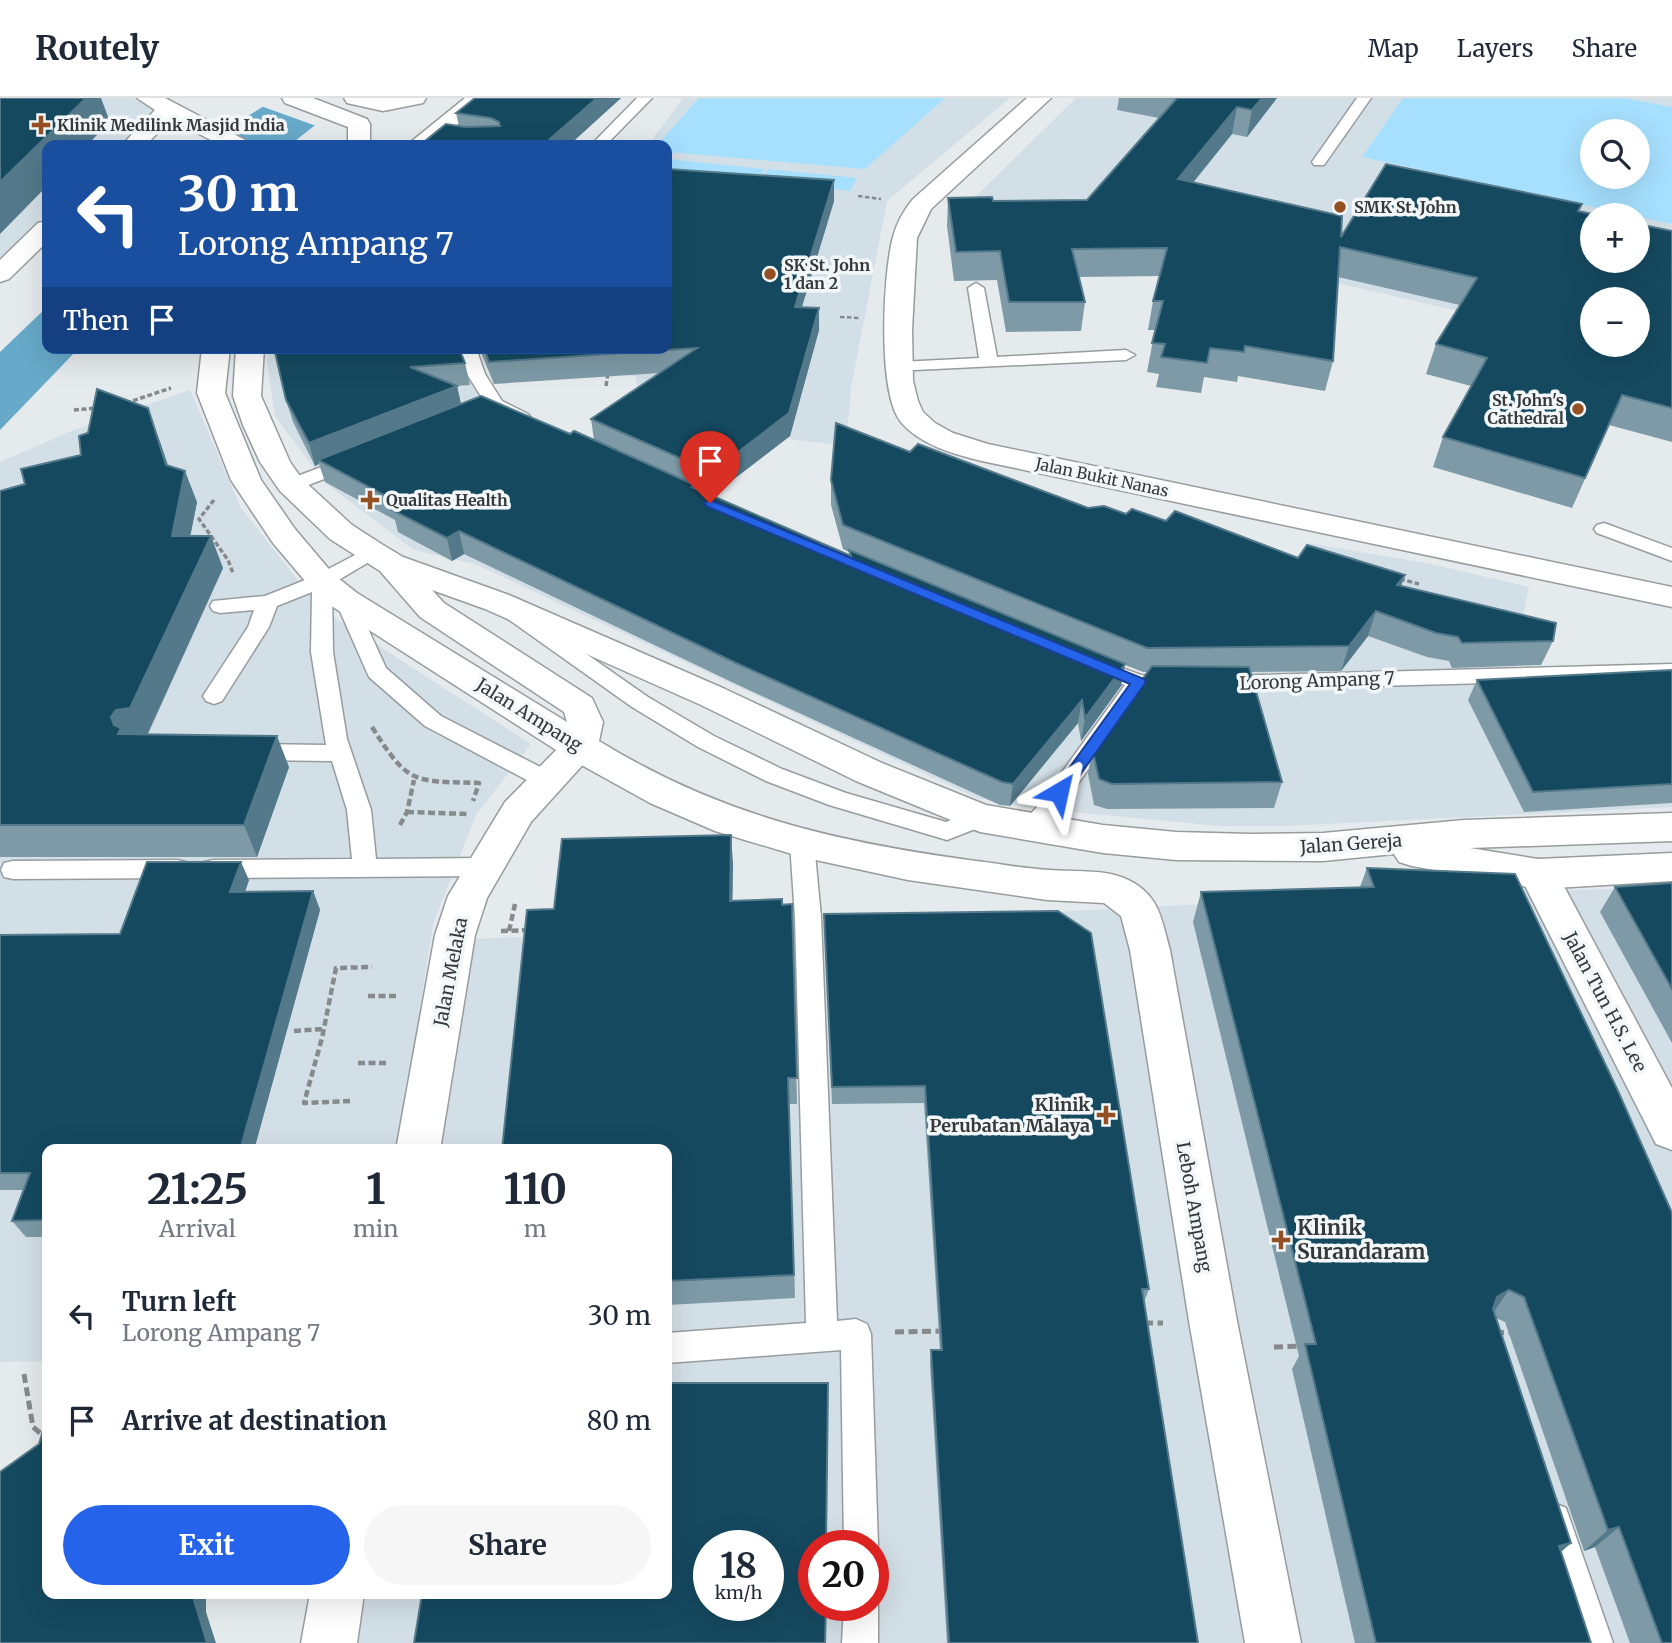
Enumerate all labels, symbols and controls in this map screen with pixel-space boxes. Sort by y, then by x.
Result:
text: Routely [35,28,159,69]
text: Map [1368,33,1419,64]
text: Layers [1457,33,1533,64]
text: Share [1571,33,1637,64]
marker: Klinik Medilink Masjid India [31,115,51,135]
place label: Klinik Medilink Masjid India [57,115,285,135]
map controls [1580,119,1650,357]
button: search [1580,119,1650,189]
text: 30 m [178,163,299,224]
icon: left [63,168,154,259]
place label: SMK St. John [1354,197,1457,217]
marker: SMK St. John [1332,199,1348,215]
button: + [1580,203,1650,273]
text: Lorong Ampang 7 [178,224,454,264]
place label: SK St. John 1 dan 2 [784,255,870,293]
marker: SK St. John 1 dan 2 [762,266,778,282]
button: − [1580,287,1650,357]
icon: arrive [143,301,181,339]
text: Then [63,304,129,337]
place label: St. John's Cathedral [1487,390,1564,428]
marker: St. John's Cathedral [1570,401,1586,417]
pin [680,431,740,503]
icon: arrive [691,442,729,480]
street label: Jalan Bukit Nanas [1033,453,1171,501]
marker: Qualitas Health [360,490,380,510]
place label: Qualitas Health [386,490,508,510]
street label: Lorong Ampang 7 [1239,666,1395,695]
street label: Jalan Ampang [471,672,587,756]
position arrow [1022,755,1096,829]
street label: Jalan Gereja [1298,828,1403,859]
street label: Jalan Melaka [428,915,472,1029]
street label: Jalan Tun H.S. Lee [1558,927,1652,1076]
place label: Klinik Perubatan Malaya [930,1093,1090,1137]
marker: Klinik Perubatan Malaya [1096,1105,1116,1125]
street label: Leboh Ampang [1172,1140,1217,1274]
text: 21:25 [147,1163,248,1215]
text: 1 [366,1163,385,1215]
text: 110 [503,1163,567,1215]
text: Arrival [159,1214,236,1243]
text: min [353,1214,398,1243]
text: m [524,1214,547,1243]
place label: Klinik Surandaram [1297,1214,1425,1265]
marker: Klinik Surandaram [1271,1230,1291,1250]
text: Turn left [122,1285,236,1318]
icon: left [63,1297,101,1335]
text: 30 m [588,1299,651,1332]
text: Lorong Ampang 7 [122,1318,320,1347]
icon: arrive [63,1402,101,1440]
text: Arrive at destination [122,1404,387,1437]
text: 80 m [587,1404,651,1437]
button: Exit [63,1505,350,1585]
button: Share [364,1505,651,1585]
speed limit sign: 20 [798,1530,889,1621]
text: 18 [720,1544,757,1588]
text: km/h [715,1581,762,1604]

